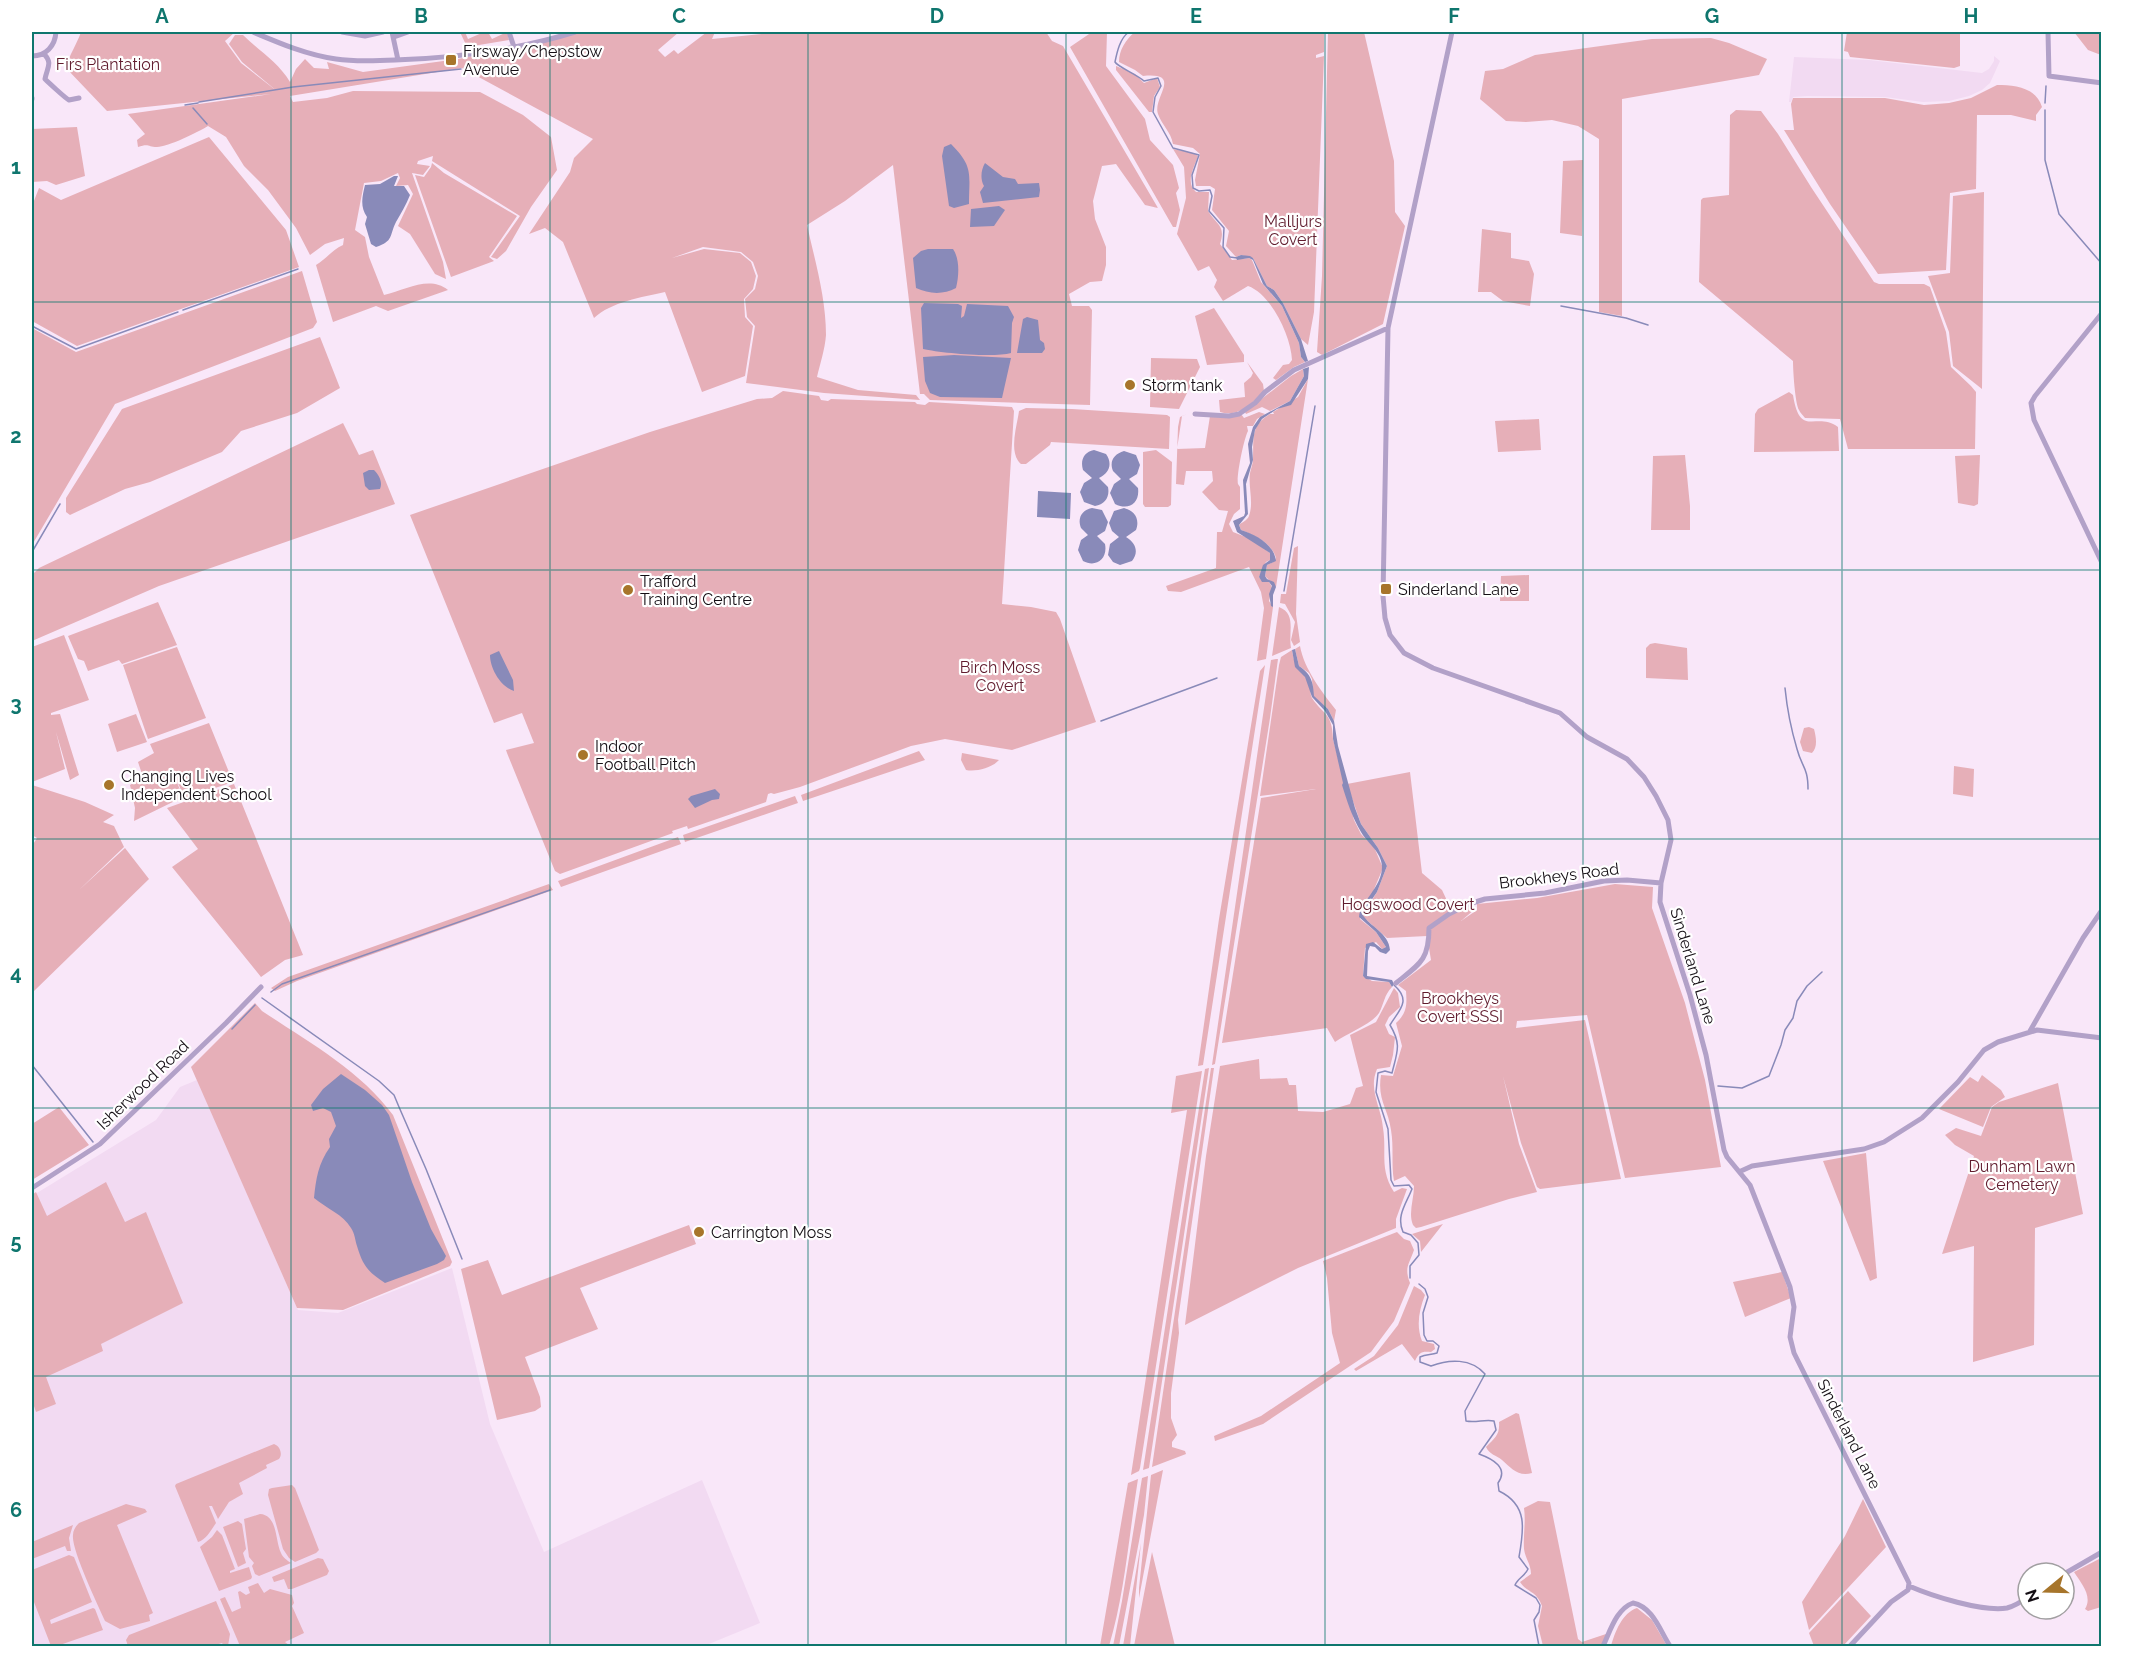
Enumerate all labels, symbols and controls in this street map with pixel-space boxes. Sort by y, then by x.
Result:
text: A [155,4,169,28]
text: B [414,4,428,28]
text: C [672,4,686,28]
text: D [930,4,944,28]
text: E [1190,4,1202,28]
text: F [1448,4,1460,28]
text: G [1705,4,1719,28]
text: H [1964,4,1978,28]
place label: Firsway/Chepstow Avenue [463,42,602,79]
marker: Firsway/Chepstow Avenue [444,53,458,67]
park label: Firs Plantation [56,55,160,74]
text: 1 [11,155,21,179]
park label: Malljurs Covert [1264,212,1322,249]
place label: Storm tank [1142,376,1223,395]
marker: Storm tank [1123,378,1137,392]
text: 2 [10,424,22,448]
place label: Trafford Training Centre [640,572,752,609]
place label: Sinderland Lane [1398,580,1519,599]
marker: Sinderland Lane [1379,582,1393,596]
marker: Trafford Training Centre [621,583,635,597]
park label: Birch Moss Covert [960,658,1041,695]
text: 3 [10,692,22,716]
place label: Indoor Football Pitch [595,737,696,774]
marker: Indoor Football Pitch [576,748,590,762]
place label: Changing Lives Independent School [121,767,272,804]
marker: Changing Lives Independent School [102,778,116,792]
street label: Brookheys Road [1498,859,1620,893]
park label: Hogswood Covert [1341,895,1475,914]
street label: Sinderland Lane [1666,906,1720,1026]
text: 4 [10,961,22,985]
park label: Brookheys Covert SSSI [1417,989,1503,1026]
street label: Isherwood Road [93,1036,193,1134]
park label: Dunham Lawn Cemetery [1968,1157,2076,1194]
place label: Carrington Moss [711,1223,832,1242]
marker: Carrington Moss [692,1225,706,1239]
text: 5 [10,1230,22,1254]
street label: Sinderland Lane [1813,1376,1885,1492]
text: 6 [10,1498,22,1522]
north arrow [2016,1561,2076,1621]
text: N [2021,1587,2043,1605]

